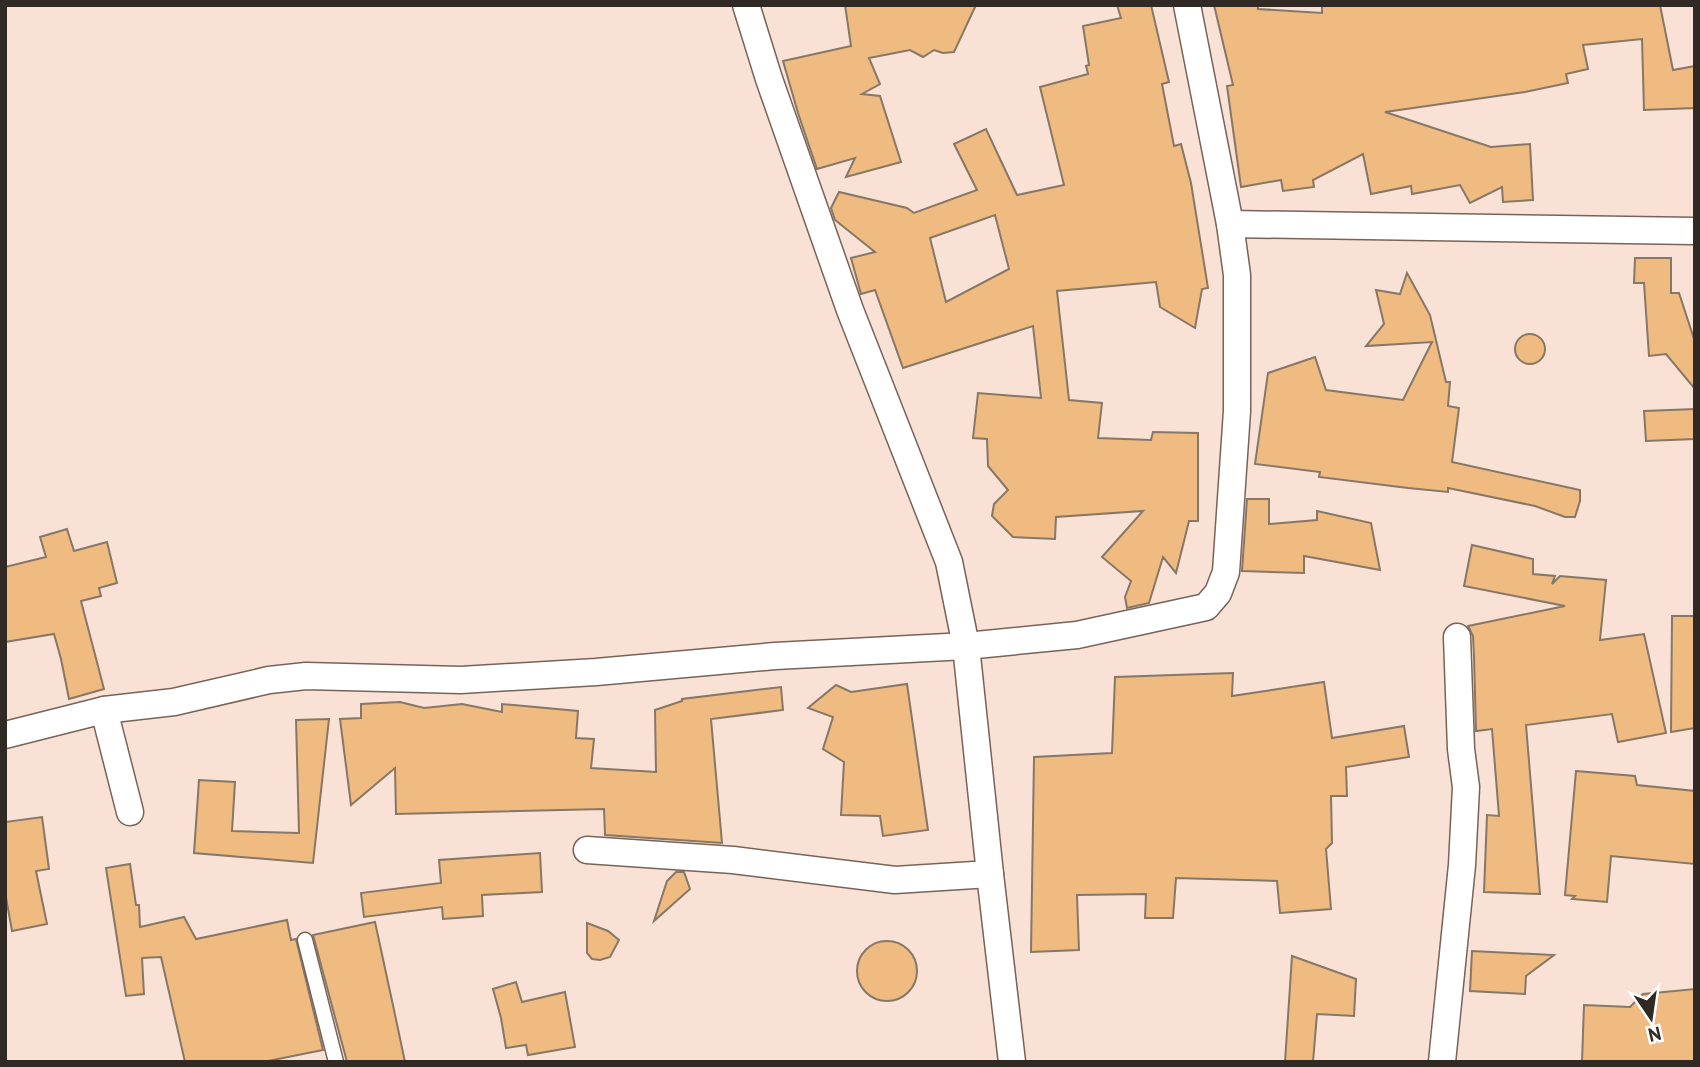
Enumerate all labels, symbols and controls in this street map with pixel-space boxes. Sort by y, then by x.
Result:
north arrow [1616,983,1686,1053]
text: N [1646,1021,1664,1048]

